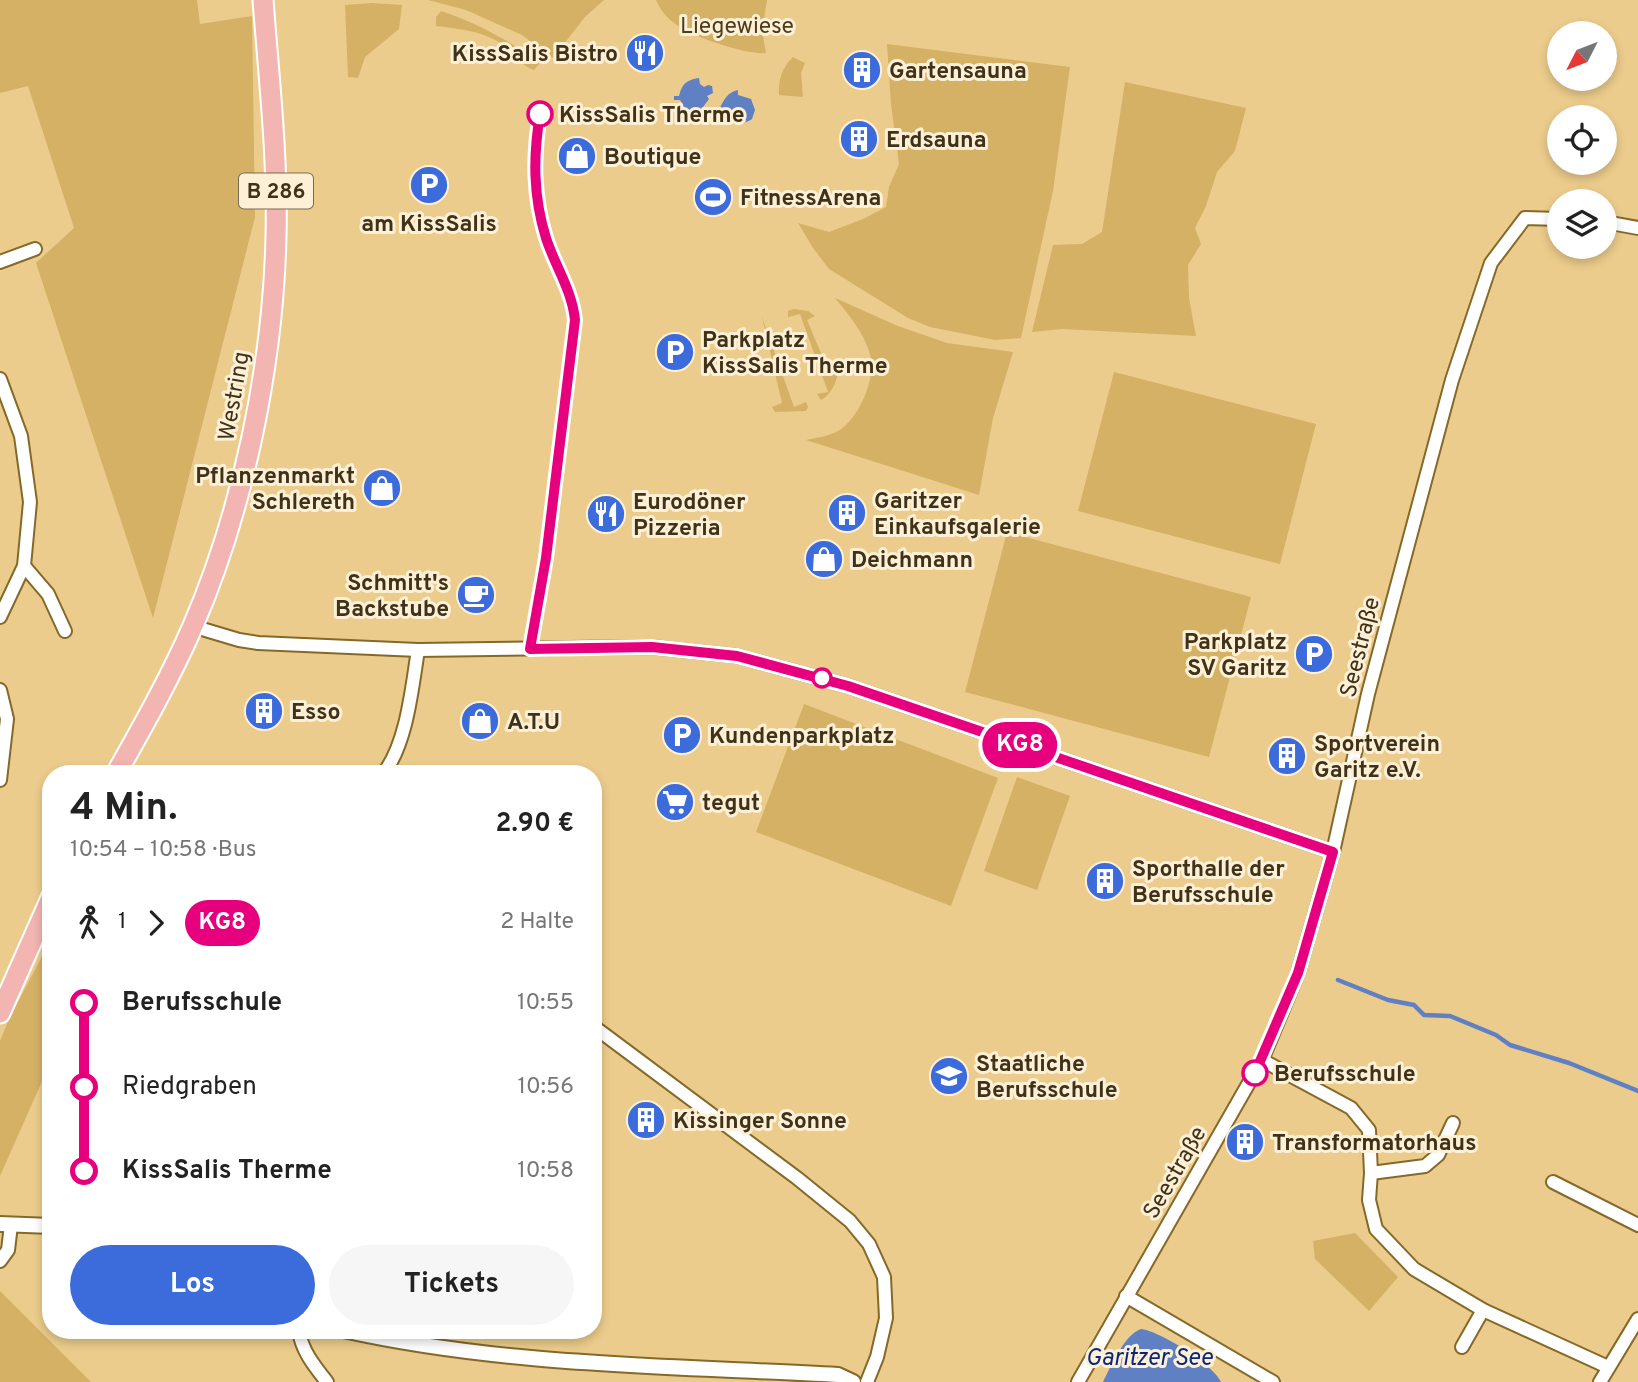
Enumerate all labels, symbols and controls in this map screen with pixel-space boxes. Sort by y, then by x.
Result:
park label: Liegewiese [680,13,794,42]
north arrow [1547,21,1617,91]
map controls [1547,21,1617,259]
restaurant icon: KissSalis Bistro [624,32,666,74]
place label: KissSalis Bistro [452,41,618,70]
building icon: Gartensauna [841,49,883,91]
place label: Gartensauna [889,58,1027,87]
marker: KissSalis Therme [527,101,553,127]
place label: KissSalis Therme [559,102,745,131]
button: locate [1547,105,1617,175]
building icon: Erdsauna [838,118,880,160]
place label: Erdsauna [886,127,987,156]
shop icon: Boutique [556,135,598,177]
place label: Boutique [604,144,701,173]
parking icon: am KissSalis [408,164,450,206]
road number: B 286 [239,174,313,208]
sports icon: FitnessArena [692,176,734,218]
place label: FitnessArena [740,185,881,214]
button: layers [1547,189,1617,259]
place label: am KissSalis [361,211,497,240]
place label: Parkplatz KissSalis Therme [702,327,888,382]
parking icon: Parkplatz KissSalis Therme [654,331,696,373]
street label: Westring [213,349,258,443]
place label: Pflanzenmarkt Schlereth [195,463,355,518]
shop icon: Pflanzenmarkt Schlereth [361,467,403,509]
place label: Garitzer Einkaufsgalerie [874,488,1041,543]
place label: Eurodöner Pizzeria [633,489,746,544]
building icon: Garitzer Einkaufsgalerie [826,492,868,534]
restaurant icon: Eurodöner Pizzeria [585,493,627,535]
shop icon: Deichmann [803,538,845,580]
place label: Deichmann [851,547,973,576]
place label: Schmitt's Backstube [335,570,449,625]
cafe icon: Schmitt's Backstube [455,574,497,616]
street label: Seestraße [1335,594,1388,701]
place label: Parkplatz SV Garitz [1184,629,1287,684]
parking icon: Parkplatz SV Garitz [1293,633,1335,675]
unlabelled marker [812,668,832,688]
building icon: Esso [243,690,285,732]
place label: Esso [291,699,340,728]
shop icon: A.T.U [459,700,501,742]
place label: A.T.U [507,709,560,738]
parking icon: Kundenparkplatz [661,714,703,756]
line badge: KG8 [980,722,1060,768]
place label: Kundenparkplatz [709,723,895,752]
text: KG8 [996,730,1044,760]
place label: Sportverein Garitz e.V. [1314,731,1440,786]
building icon: Sportverein Garitz e.V. [1266,735,1308,777]
supermarket icon: tegut [654,781,696,823]
text: 4 Min. [70,785,177,834]
place label: tegut [702,790,760,819]
text: 2.90 € [496,808,574,841]
text: 10:54 – 10:58 · Bus [70,836,257,865]
place label: Sporthalle der Berufsschule [1132,856,1285,911]
building icon: Sporthalle der Berufsschule [1084,860,1126,902]
icon: walk [70,904,108,942]
icon: forward [137,904,175,942]
text: 1 [118,908,127,937]
text: KG8 [199,908,246,938]
text: 2 Halte [500,908,574,937]
text: Berufsschule [122,987,282,1020]
text: 10:55 [517,989,574,1018]
place label: Staatliche Berufsschule [976,1051,1118,1106]
school or university icon: Staatliche Berufsschule [928,1055,970,1097]
marker: Berufsschule [1242,1060,1268,1086]
place label: Berufsschule [1274,1061,1416,1090]
text: Riedgraben [122,1071,257,1104]
text: 10:56 [517,1073,574,1102]
building icon: Kissinger Sonne [625,1099,667,1141]
place label: Kissinger Sonne [673,1108,847,1137]
building icon: Transformatorhaus [1224,1121,1266,1163]
street label: Seestraße [1138,1122,1214,1225]
place label: Transformatorhaus [1272,1130,1477,1159]
text: KissSalis Therme [122,1155,332,1188]
text: 10:58 [517,1157,574,1186]
button: Los [70,1245,315,1325]
button: Tickets [329,1245,574,1325]
water label: Garitzer See [1085,1344,1213,1374]

